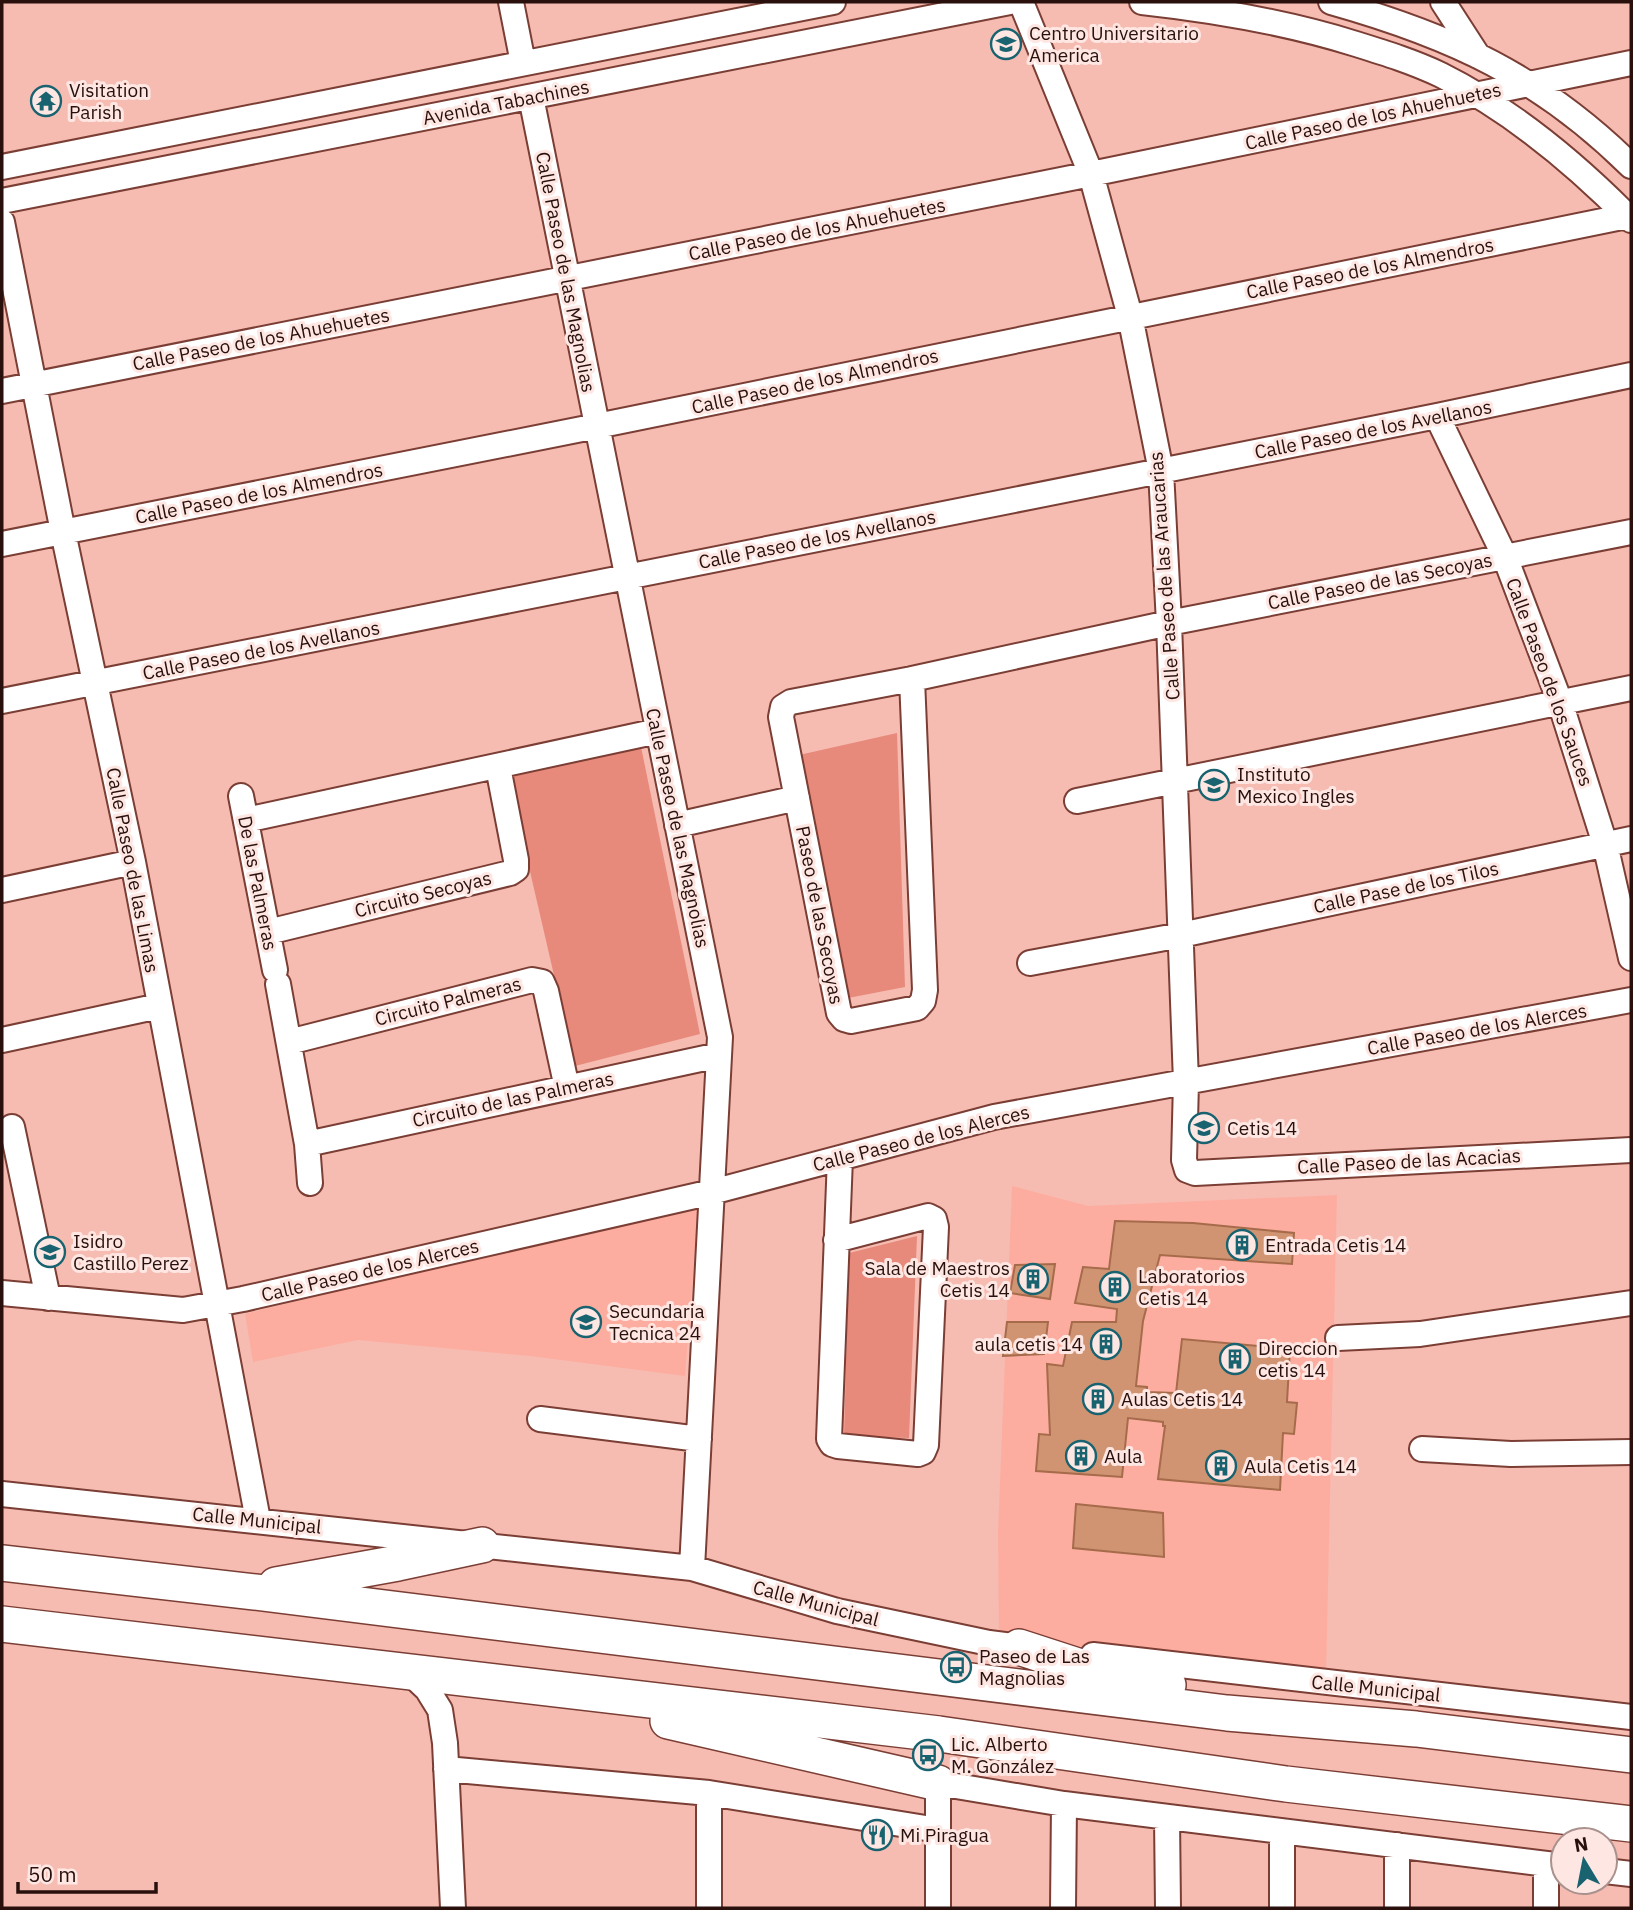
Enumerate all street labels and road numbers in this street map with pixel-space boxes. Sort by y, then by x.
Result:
street label: Avenida Tabachines [421,74,591,130]
street label: Calle Paseo de los Ahuehuetes [1243,77,1503,155]
street label: Calle Paseo de las Magnolias [531,150,601,394]
street label: Calle Paseo de los Ahuehuetes [686,192,948,266]
street label: Calle Paseo de los Almendros [1244,232,1496,304]
street label: Calle Paseo de los Ahuehuetes [130,302,392,376]
street label: Calle Paseo de los Almendros [689,343,941,419]
street label: Calle Paseo de los Avellanos [1252,394,1494,464]
street label: Calle Paseo de las Araucarias [1143,451,1185,701]
street label: Calle Paseo de los Almendros [133,457,385,529]
street label: Calle Paseo de los Avellanos [696,504,938,574]
street label: Calle Paseo de las Secoyas [1266,547,1494,615]
street label: Calle Paseo de los Sauces [1501,575,1599,789]
street label: Calle Paseo de los Avellanos [140,615,382,685]
street label: Calle Paseo de las Magnolias [641,706,715,950]
street label: Calle Paseo de las Limas [101,765,165,975]
street label: De las Palmeras [233,814,283,952]
street label: Paseo de las Secoyas [791,824,849,1006]
street label: Calle Pase de los Tilos [1311,856,1501,918]
street label: Circuito Secoyas [352,865,494,923]
street label: Circuito Palmeras [372,971,524,1031]
street label: Calle Paseo de los Alerces [1365,998,1589,1060]
street label: Circuito de las Palmeras [410,1066,616,1132]
street label: Calle Paseo de los Alerces [810,1099,1032,1177]
street label: Calle Paseo de las Acacias [1297,1143,1521,1179]
street label: Calle Paseo de los Alerces [259,1233,481,1307]
street label: Calle Municipal [191,1501,323,1539]
street label: Calle Municipal [750,1575,882,1631]
street label: Calle Municipal [1310,1669,1442,1707]

